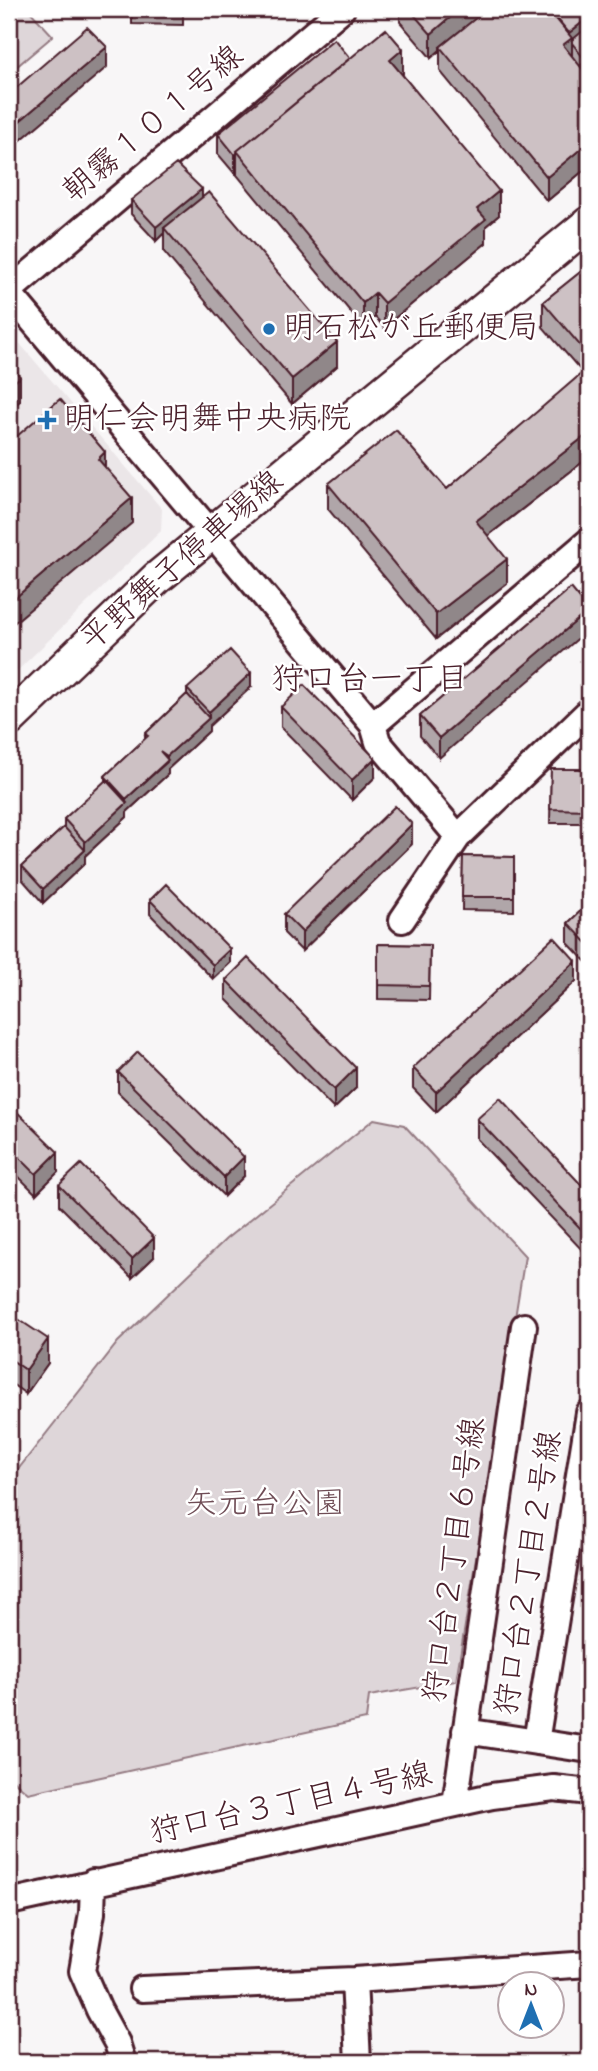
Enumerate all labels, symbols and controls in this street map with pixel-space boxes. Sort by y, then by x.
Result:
street label: 朝霧１０１号線 [53,35,255,215]
place label: 明石松が丘郵便局 [283,306,539,353]
marker: 明石松が丘郵便局 [261,321,277,337]
place label: 明仁会明舞中央病院 [63,397,351,444]
marker: 明仁会明舞中央病院 [37,410,57,430]
street label: 平野舞子停車場線 [71,460,295,664]
district label: 狩口台一丁目 [271,657,469,705]
street label: 狩口台２丁目６号線 [413,1414,499,1706]
street label: 狩口台２丁目２号線 [484,1427,576,1719]
park label: 矢元台公園 [185,1482,345,1529]
street label: 狩口台３丁目４号線 [145,1752,437,1858]
north arrow [496,1969,566,2039]
text: N [525,1977,538,2004]

